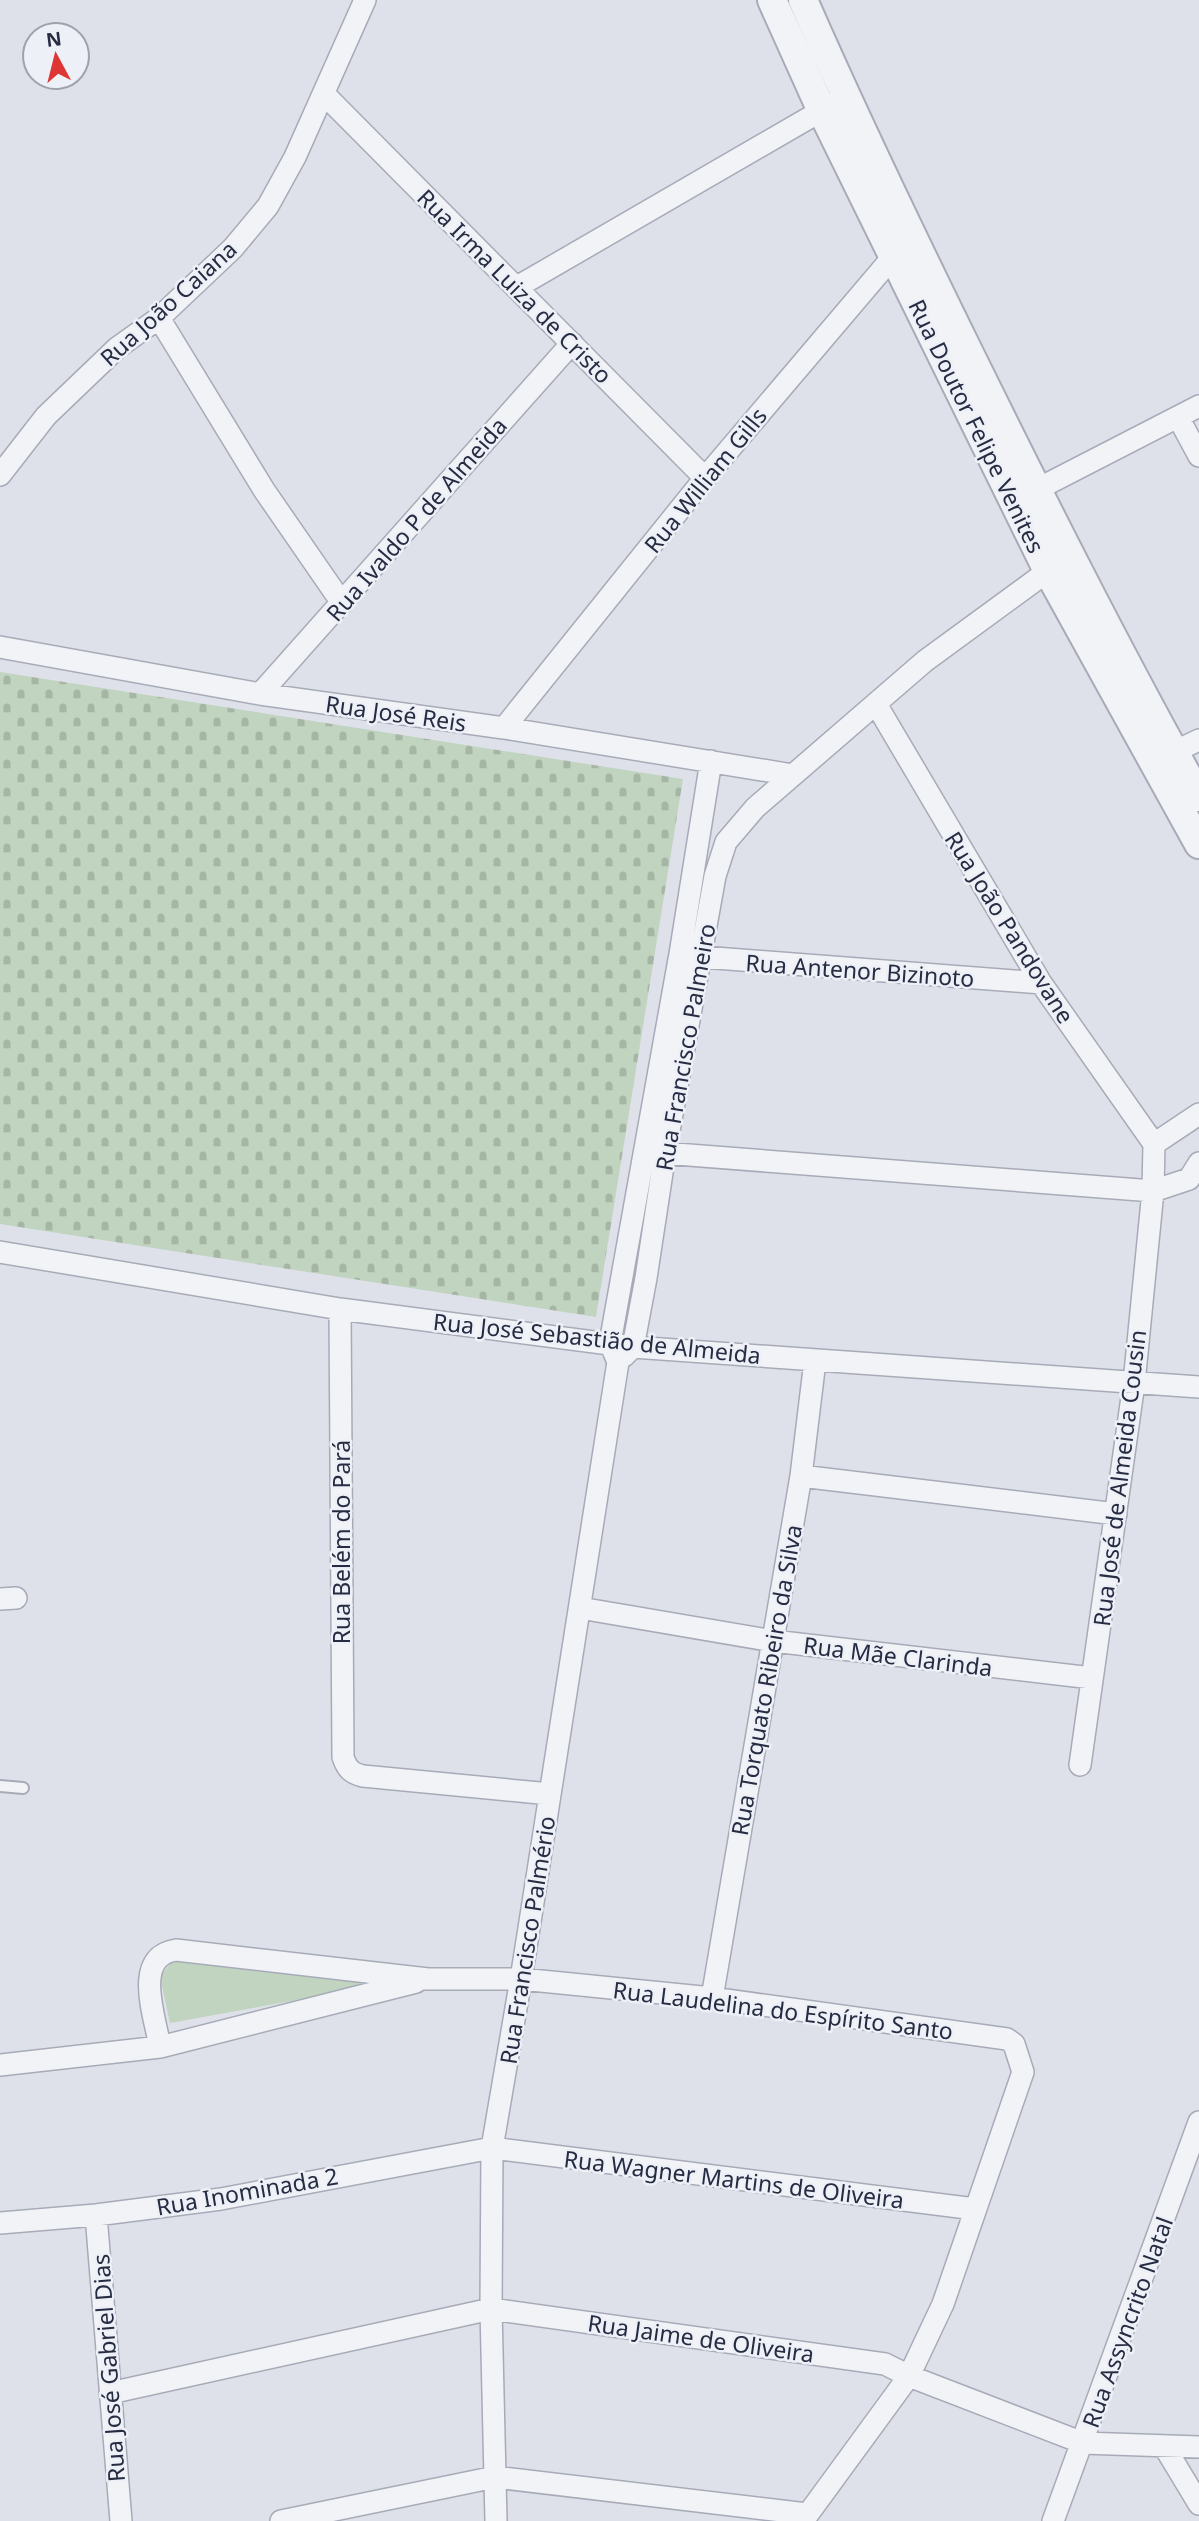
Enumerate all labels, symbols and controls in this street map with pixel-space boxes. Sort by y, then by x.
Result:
north arrow [21,21,91,91]
text: N [45,25,63,53]
street label: Rua Irma Luiza de Cristo [411,182,619,390]
street label: Rua João Caiana [93,233,243,373]
street label: Rua Doutor Felipe Venites [902,294,1052,558]
street label: Rua William Gills [636,401,774,559]
street label: Rua Ivaldo P de Almeida [318,410,514,628]
street label: Rua José Reis [324,687,468,739]
street label: Rua João Pandovane [938,825,1082,1029]
street label: Rua Francisco Palmeiro [647,921,723,1173]
street label: Rua Antenor Bizinoto [745,946,975,994]
street label: Rua José Sebastião de Almeida [432,1305,762,1371]
street label: Rua José de Almeida Cousin [1085,1328,1153,1628]
street label: Rua Belém do Pará [325,1440,357,1644]
street label: Rua Torquato Ribeiro da Silva [723,1522,809,1838]
street label: Rua Mãe Clarinda [802,1629,994,1683]
street label: Rua Francisco Palmério [492,1814,562,2066]
street label: Rua Laudelina do Espírito Santo [611,1973,955,2047]
street label: Rua Wagner Martins de Oliveira [562,2142,906,2216]
street label: Rua Inominada 2 [154,2159,340,2223]
street label: Rua Assyncrito Natal [1074,2212,1180,2432]
street label: Rua José Gabriel Dias [84,2253,132,2483]
street label: Rua Jaime de Oliveira [586,2306,816,2370]

